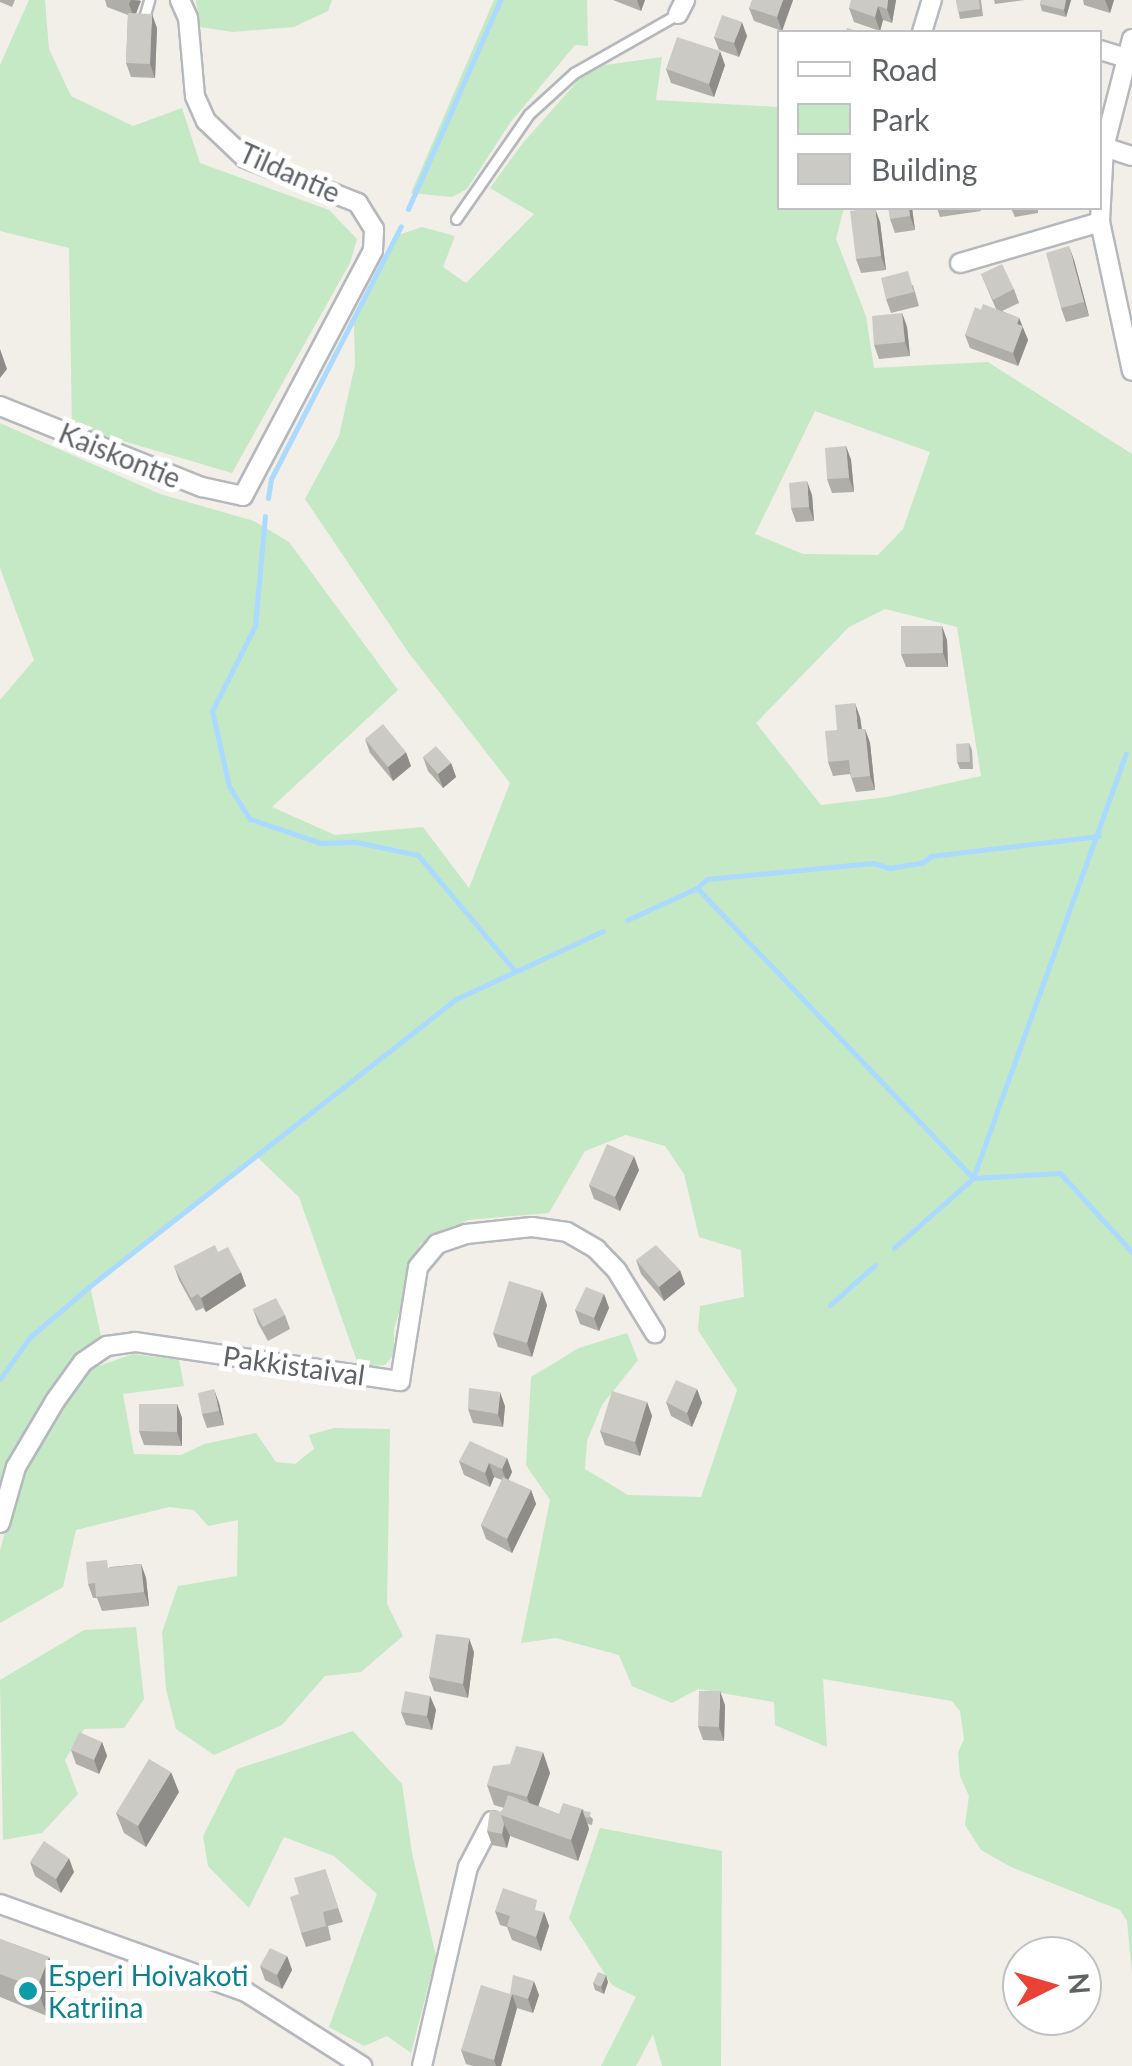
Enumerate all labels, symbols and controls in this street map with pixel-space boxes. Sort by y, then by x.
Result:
legend [777,30,1102,210]
text: Road [871,51,938,87]
text: Park [871,101,930,137]
street label: Tildantie [234,135,346,209]
text: Building [871,151,977,187]
street label: Kaiskontie [54,415,186,495]
street label: Pakkistaival [221,1338,367,1392]
north arrow [1002,1936,1102,2036]
place label: Esperi Hoivakoti Katriina [48,1958,249,2024]
text: N [1062,1971,1098,1996]
marker: Esperi Hoivakoti Katriina [17,1980,39,2002]

